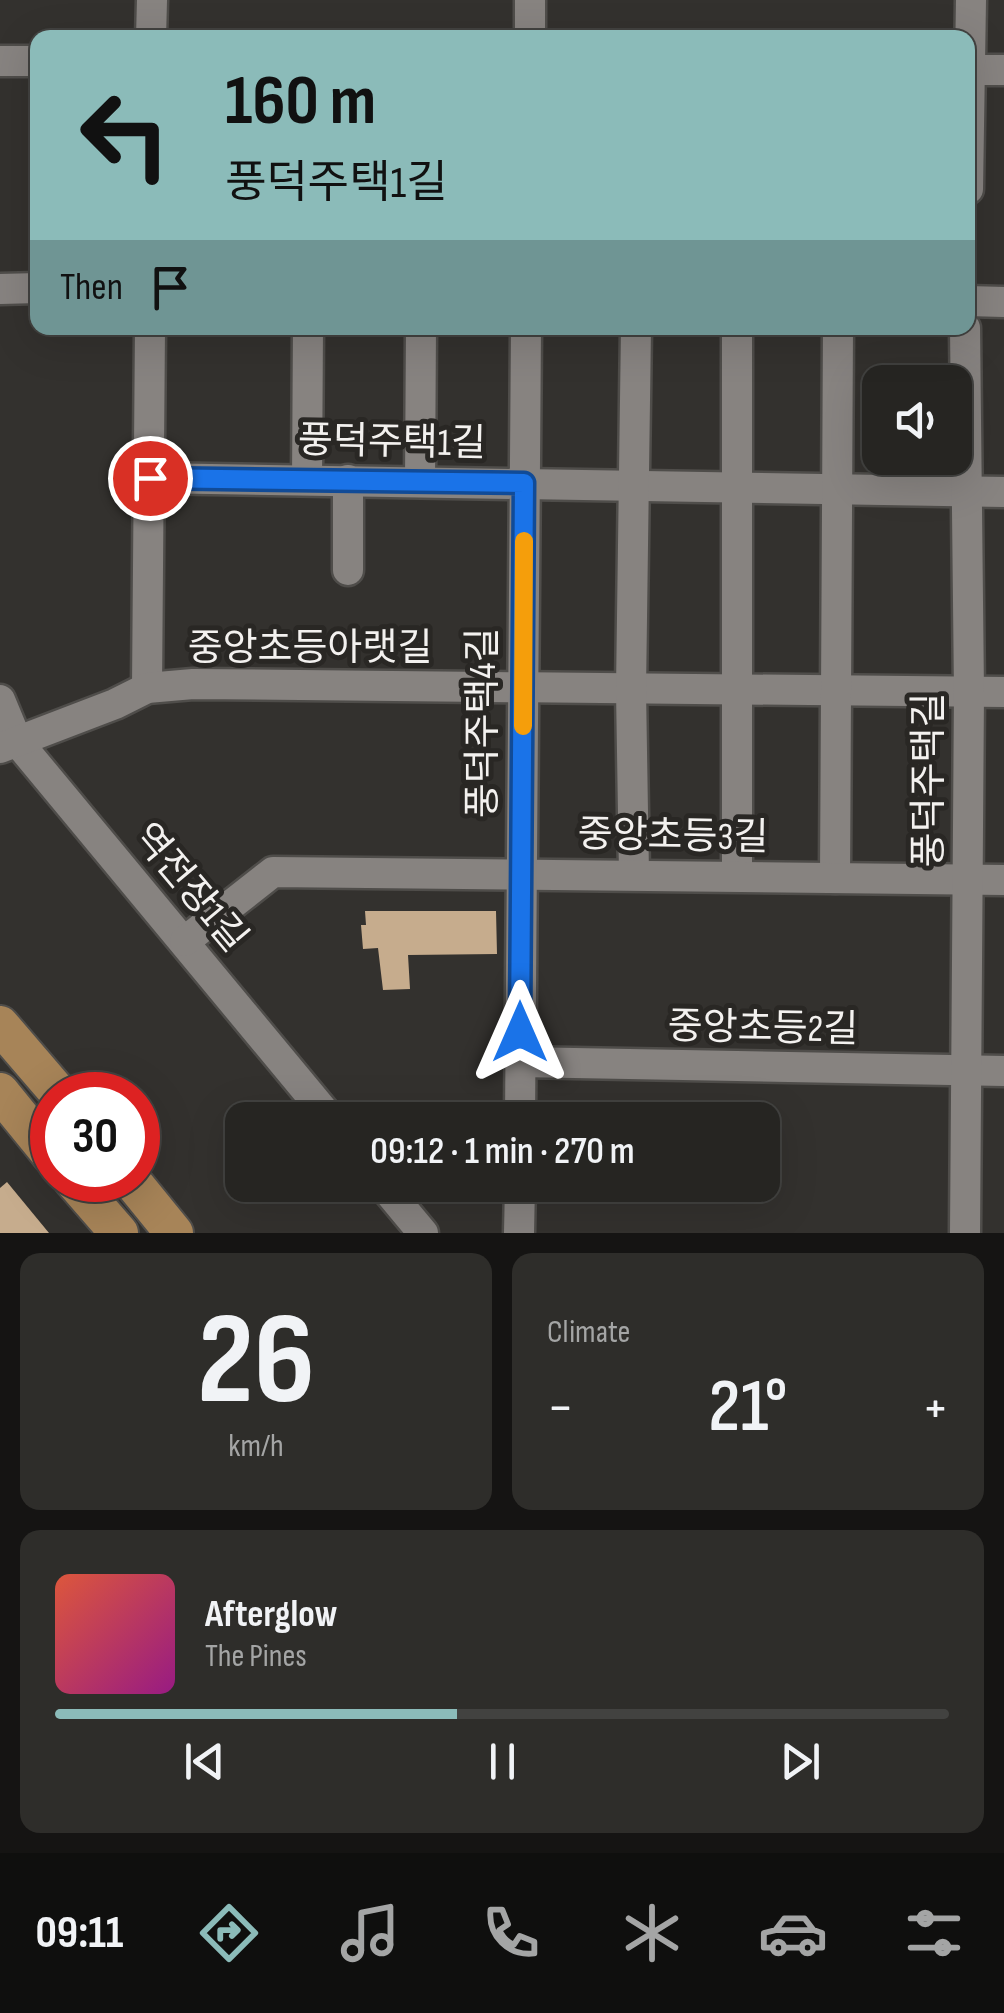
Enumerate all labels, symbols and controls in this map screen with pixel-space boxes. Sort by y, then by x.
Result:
text: 160 m [225,60,376,144]
icon: left [60,70,190,200]
text: 풍덕주택1길 [225,156,448,211]
icon: arrive [143,260,198,315]
text: Then [60,265,123,310]
map controls [862,365,972,475]
button: sound [862,365,972,475]
street label: 풍덕주택1길 [298,418,486,467]
pin [108,436,193,521]
icon: arrive [123,451,178,506]
street label: 중앙초등아랫길 [188,626,432,671]
street label: 풍덕주택4길 [461,628,506,818]
street label: 풍덕주택길 [907,693,952,867]
street label: 중앙초등3길 [577,812,769,861]
street label: 역전장1길 [123,815,256,961]
position arrow [468,980,572,1084]
street label: 중앙초등2길 [667,1004,859,1053]
speed limit sign: 30 [30,1072,160,1202]
text: 09:12 · 1 min · 270 m [370,1129,635,1174]
text: 26 [197,1284,315,1440]
text: Climate [547,1313,630,1352]
text: 21° [708,1362,788,1453]
text: − [547,1375,574,1442]
text: + [922,1375,949,1442]
text: km/h [228,1427,284,1466]
text: Afterglow [205,1592,338,1637]
text: The Pines [205,1637,307,1676]
icon: previous [177,1734,232,1789]
icon: pause [475,1734,530,1789]
icon: next [773,1734,828,1789]
icon: directions [194,1898,264,1968]
icon: music [335,1898,405,1968]
icon: phone [476,1898,546,1968]
icon: climate [617,1898,687,1968]
icon: car [758,1898,828,1968]
icon: filters [899,1898,969,1968]
text: 09:11 [35,1906,124,1961]

